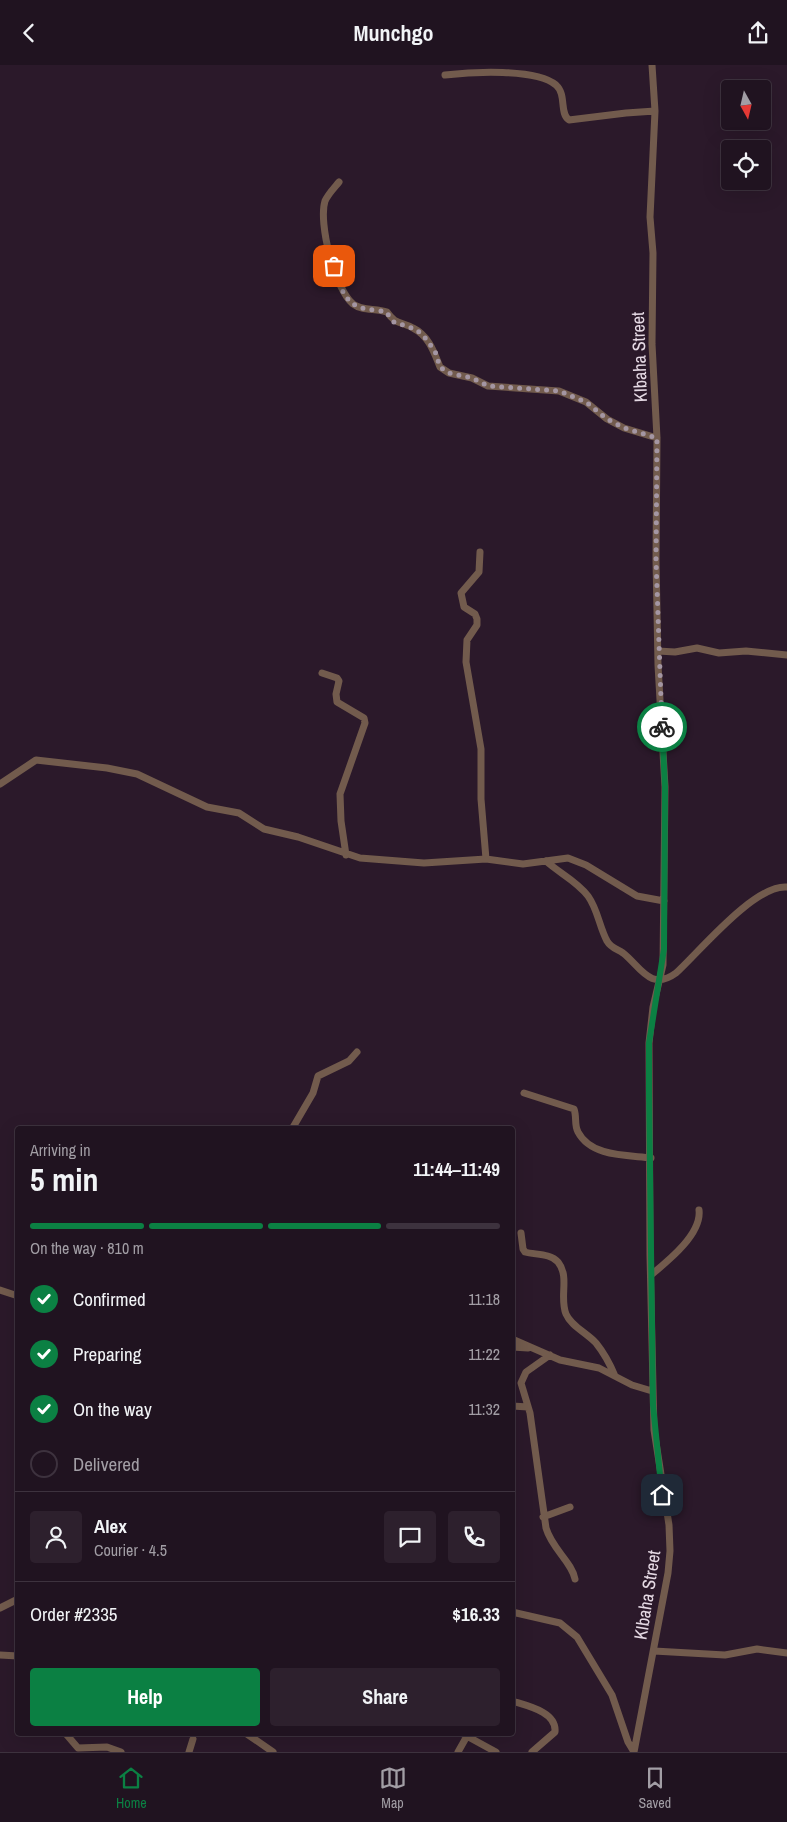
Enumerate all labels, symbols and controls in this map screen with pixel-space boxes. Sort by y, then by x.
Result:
text: Munchgo [353,18,434,48]
icon: back [15,19,43,47]
icon: share [744,19,772,47]
north arrow [721,80,771,130]
map controls [721,80,771,190]
button: locate [721,140,771,190]
pin [313,245,355,287]
icon: bag [320,252,348,280]
street label: KIbaha Street [625,311,653,403]
courier [637,702,687,752]
icon: bike [648,713,676,741]
text: Arriving in [30,1139,91,1161]
text: 11:44–11:49 [413,1156,500,1182]
text: 5 min [30,1158,99,1201]
text: On the way · 810 m [30,1237,144,1259]
icon: check [30,1285,58,1313]
text: Confirmed [73,1286,146,1312]
text: 11:18 [468,1288,500,1310]
icon: check [30,1340,58,1368]
text: Preparing [73,1341,141,1367]
text: 11:22 [468,1343,500,1365]
icon: check [30,1395,58,1423]
text: On the way [73,1396,152,1422]
text: 11:32 [468,1398,500,1420]
text: Delivered [73,1451,140,1477]
pin [641,1474,683,1516]
icon: home [648,1481,676,1509]
button: person [30,1511,82,1563]
button: chat [384,1511,436,1563]
button: phone [448,1511,500,1563]
text: Alex [94,1513,127,1539]
text: Courier · 4.5 [94,1539,167,1561]
street label: KIbaha Street [628,1548,666,1642]
text: Order #2335 [30,1601,117,1627]
text: $16.33 [452,1601,500,1627]
button: Help [30,1668,260,1726]
button: Share [270,1668,500,1726]
tab: Home [116,1764,147,1812]
tab: Map [379,1764,407,1812]
tab: Saved [638,1764,671,1812]

